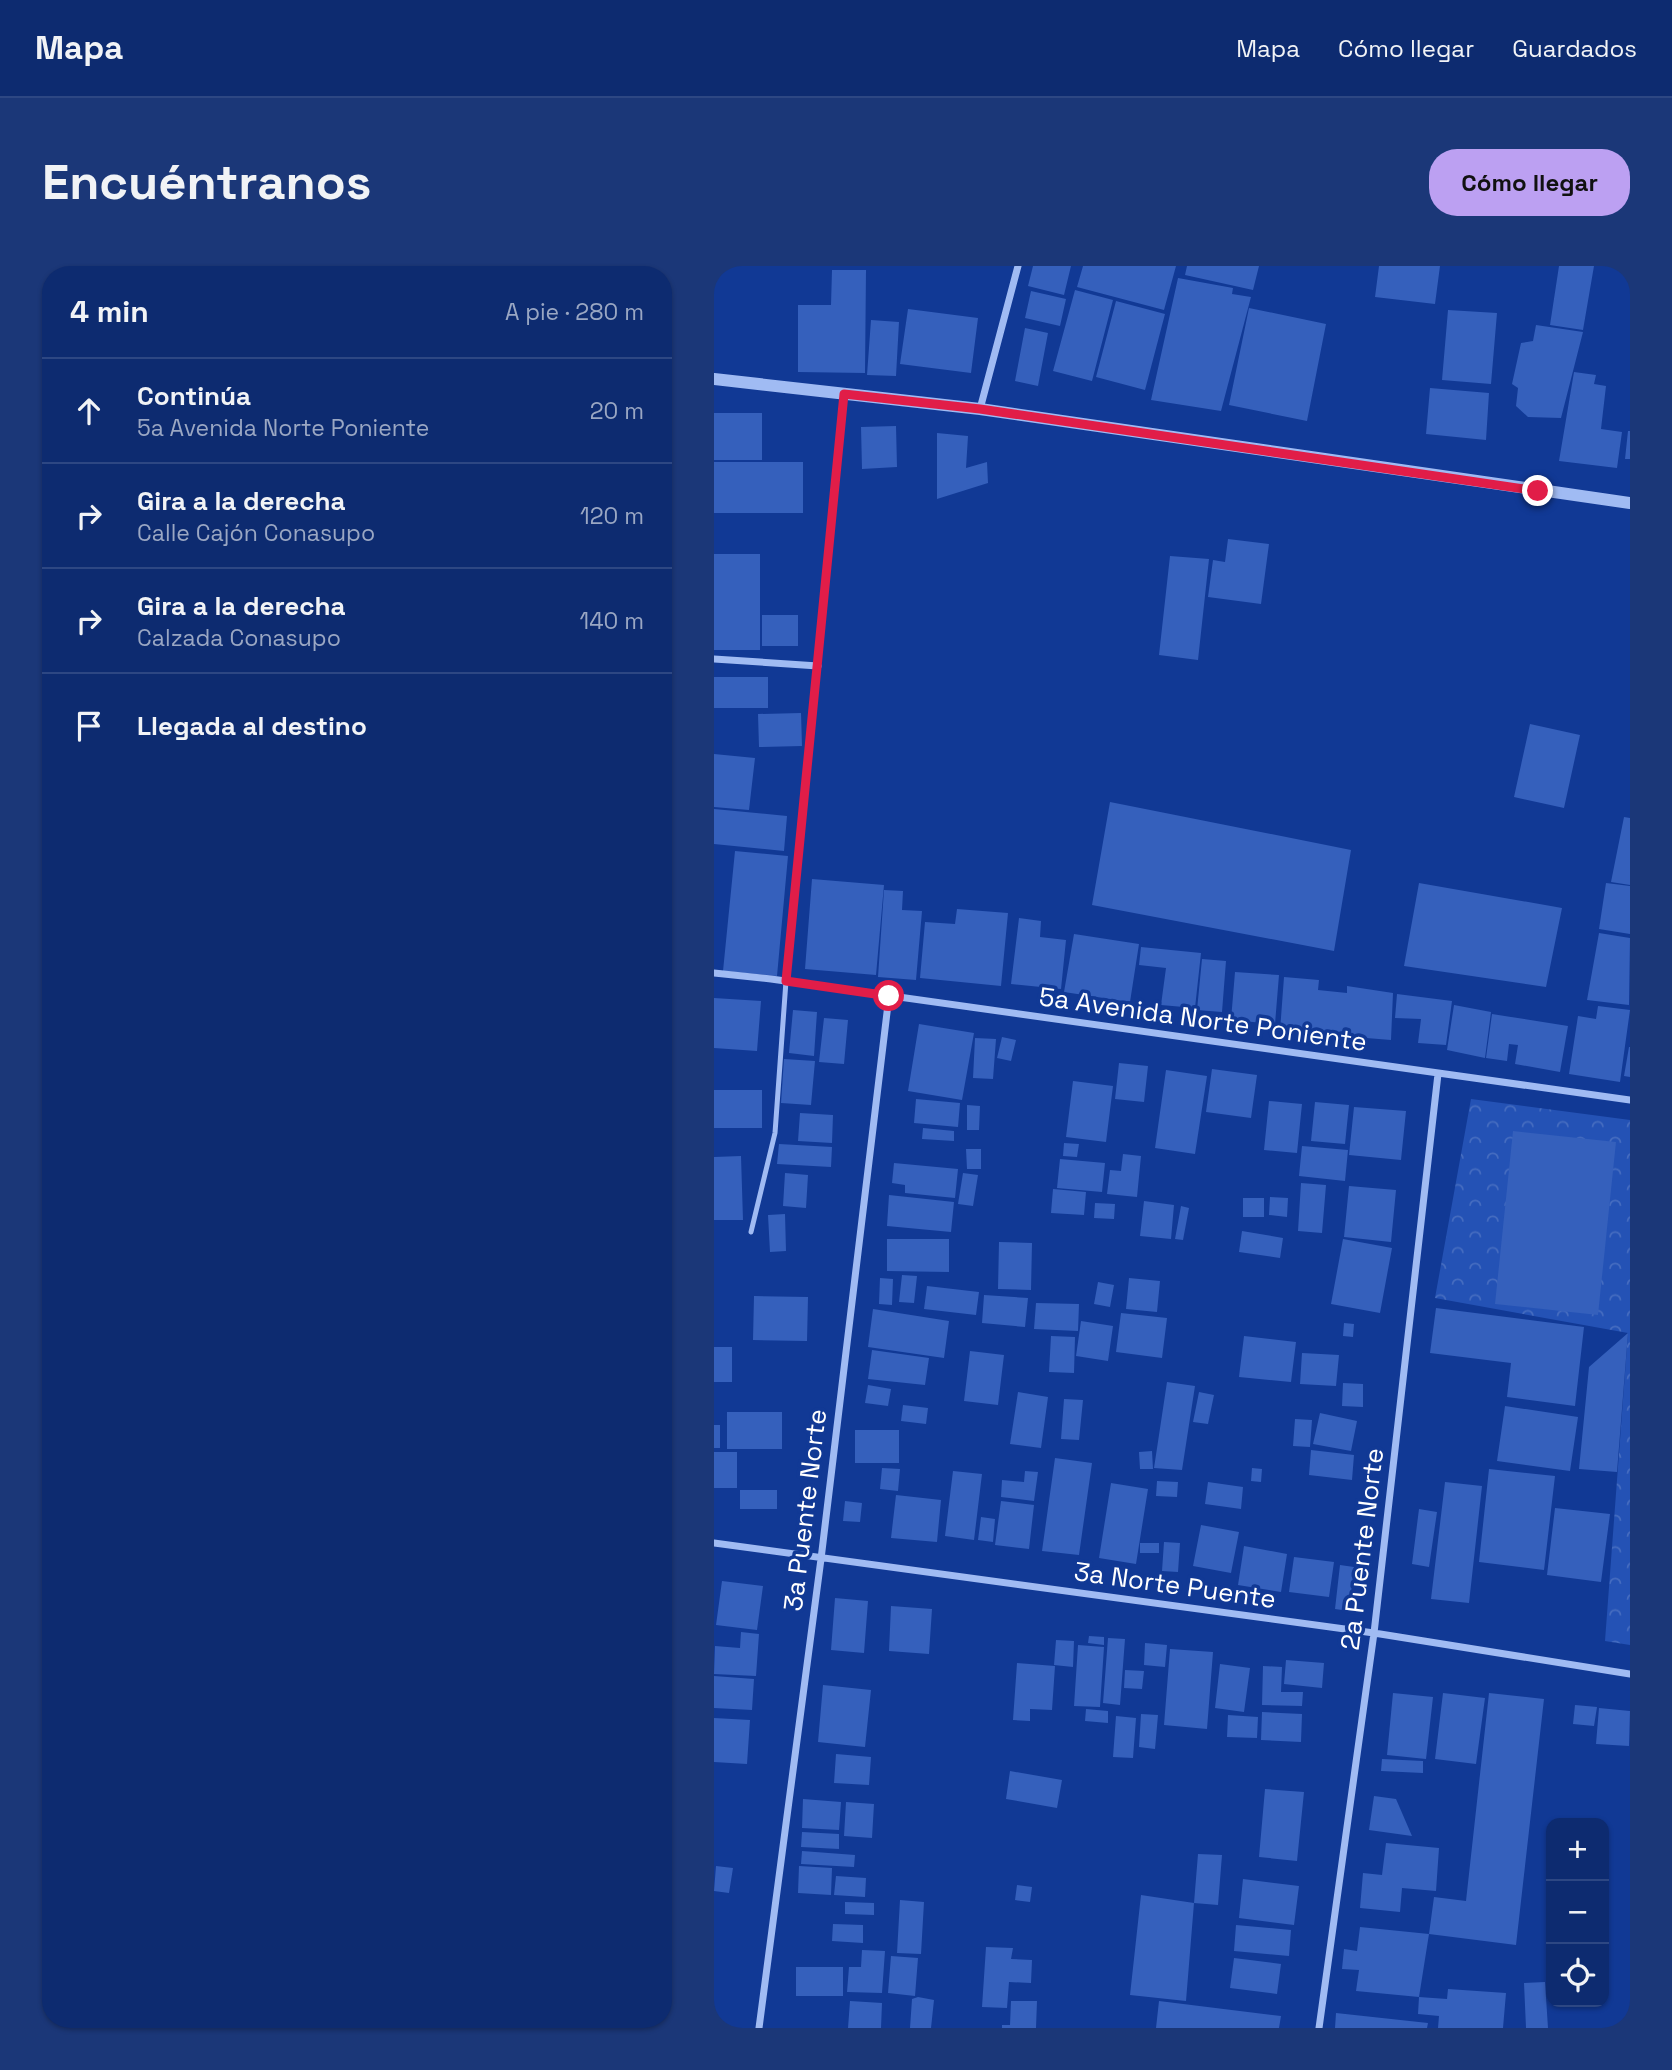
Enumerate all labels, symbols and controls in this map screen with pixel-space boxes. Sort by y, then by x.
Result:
text: Mapa [35,27,123,69]
text: Mapa [1236,33,1300,64]
text: Cómo llegar [1338,33,1474,64]
text: Guardados [1512,33,1637,64]
button: Cómo llegar [1429,149,1630,216]
text: Encuéntranos [42,151,371,213]
text: 4 min [70,292,149,331]
text: A pie · 280 m [505,297,644,327]
text: Continúa [137,379,251,413]
icon: ahead [70,392,108,430]
text: 20 m [590,396,644,426]
text: 5a Avenida Norte Poniente [137,413,429,443]
route end [1522,475,1553,506]
text: Gira a la derecha [137,484,346,518]
icon: right [70,497,108,535]
text: 120 m [580,501,644,531]
text: Calle Cajón Conasupo [137,518,375,548]
text: Gira a la derecha [137,589,346,623]
icon: right [70,602,108,640]
text: 140 m [580,606,644,636]
text: Calzada Conasupo [137,623,341,653]
icon: arrive [70,707,108,745]
text: Llegada al destino [137,709,367,743]
street label: 5a Avenida Norte Poniente [1037,979,1369,1059]
route start [873,980,904,1011]
street label: 3a Puente Norte [776,1407,834,1613]
street label: 2a Puente Norte [1333,1446,1391,1652]
street label: 3a Norte Puente [1072,1554,1278,1616]
map controls [1546,1818,1609,2007]
button: + [1546,1818,1609,1881]
button: − [1546,1881,1609,1944]
button: locate [1546,1944,1609,2007]

